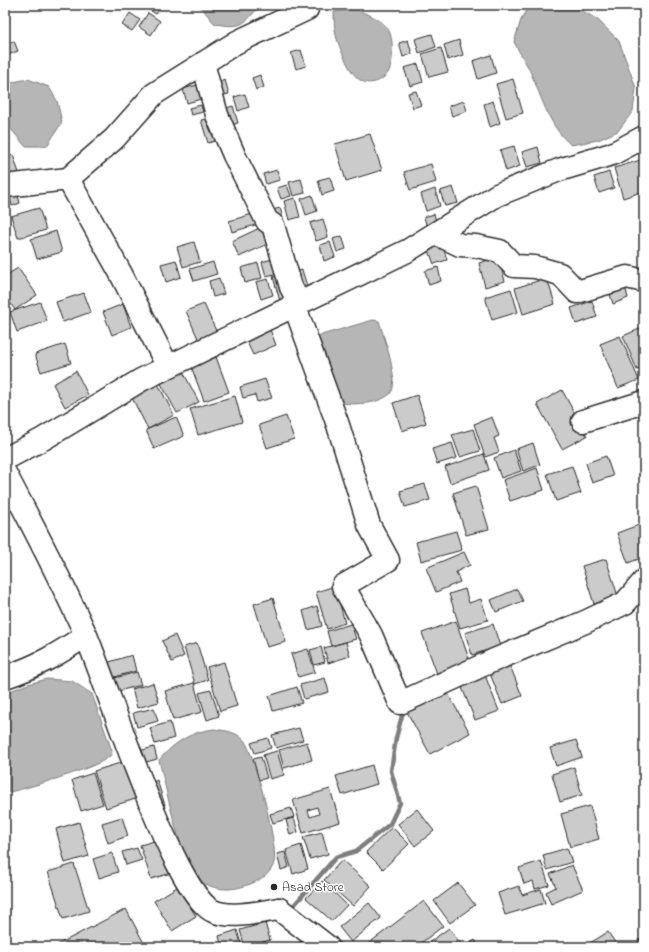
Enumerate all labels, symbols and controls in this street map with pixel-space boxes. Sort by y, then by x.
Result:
place label: Asad Store [282,878,344,897]
marker: Asad Store [269,882,279,892]

